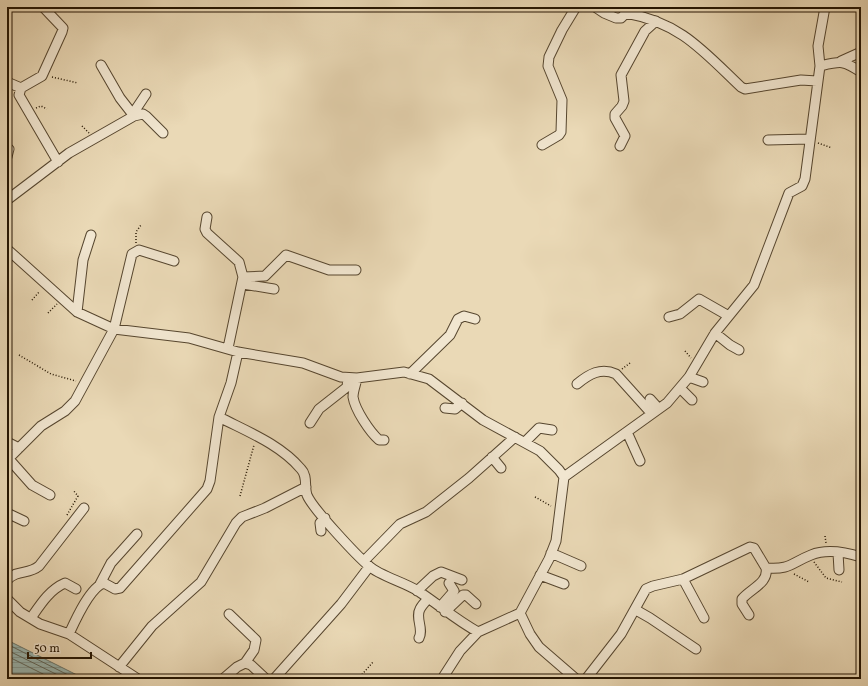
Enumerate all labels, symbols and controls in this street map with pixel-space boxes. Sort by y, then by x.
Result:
scale bar [28,634,91,660]
text: 50 m [34,641,60,657]

